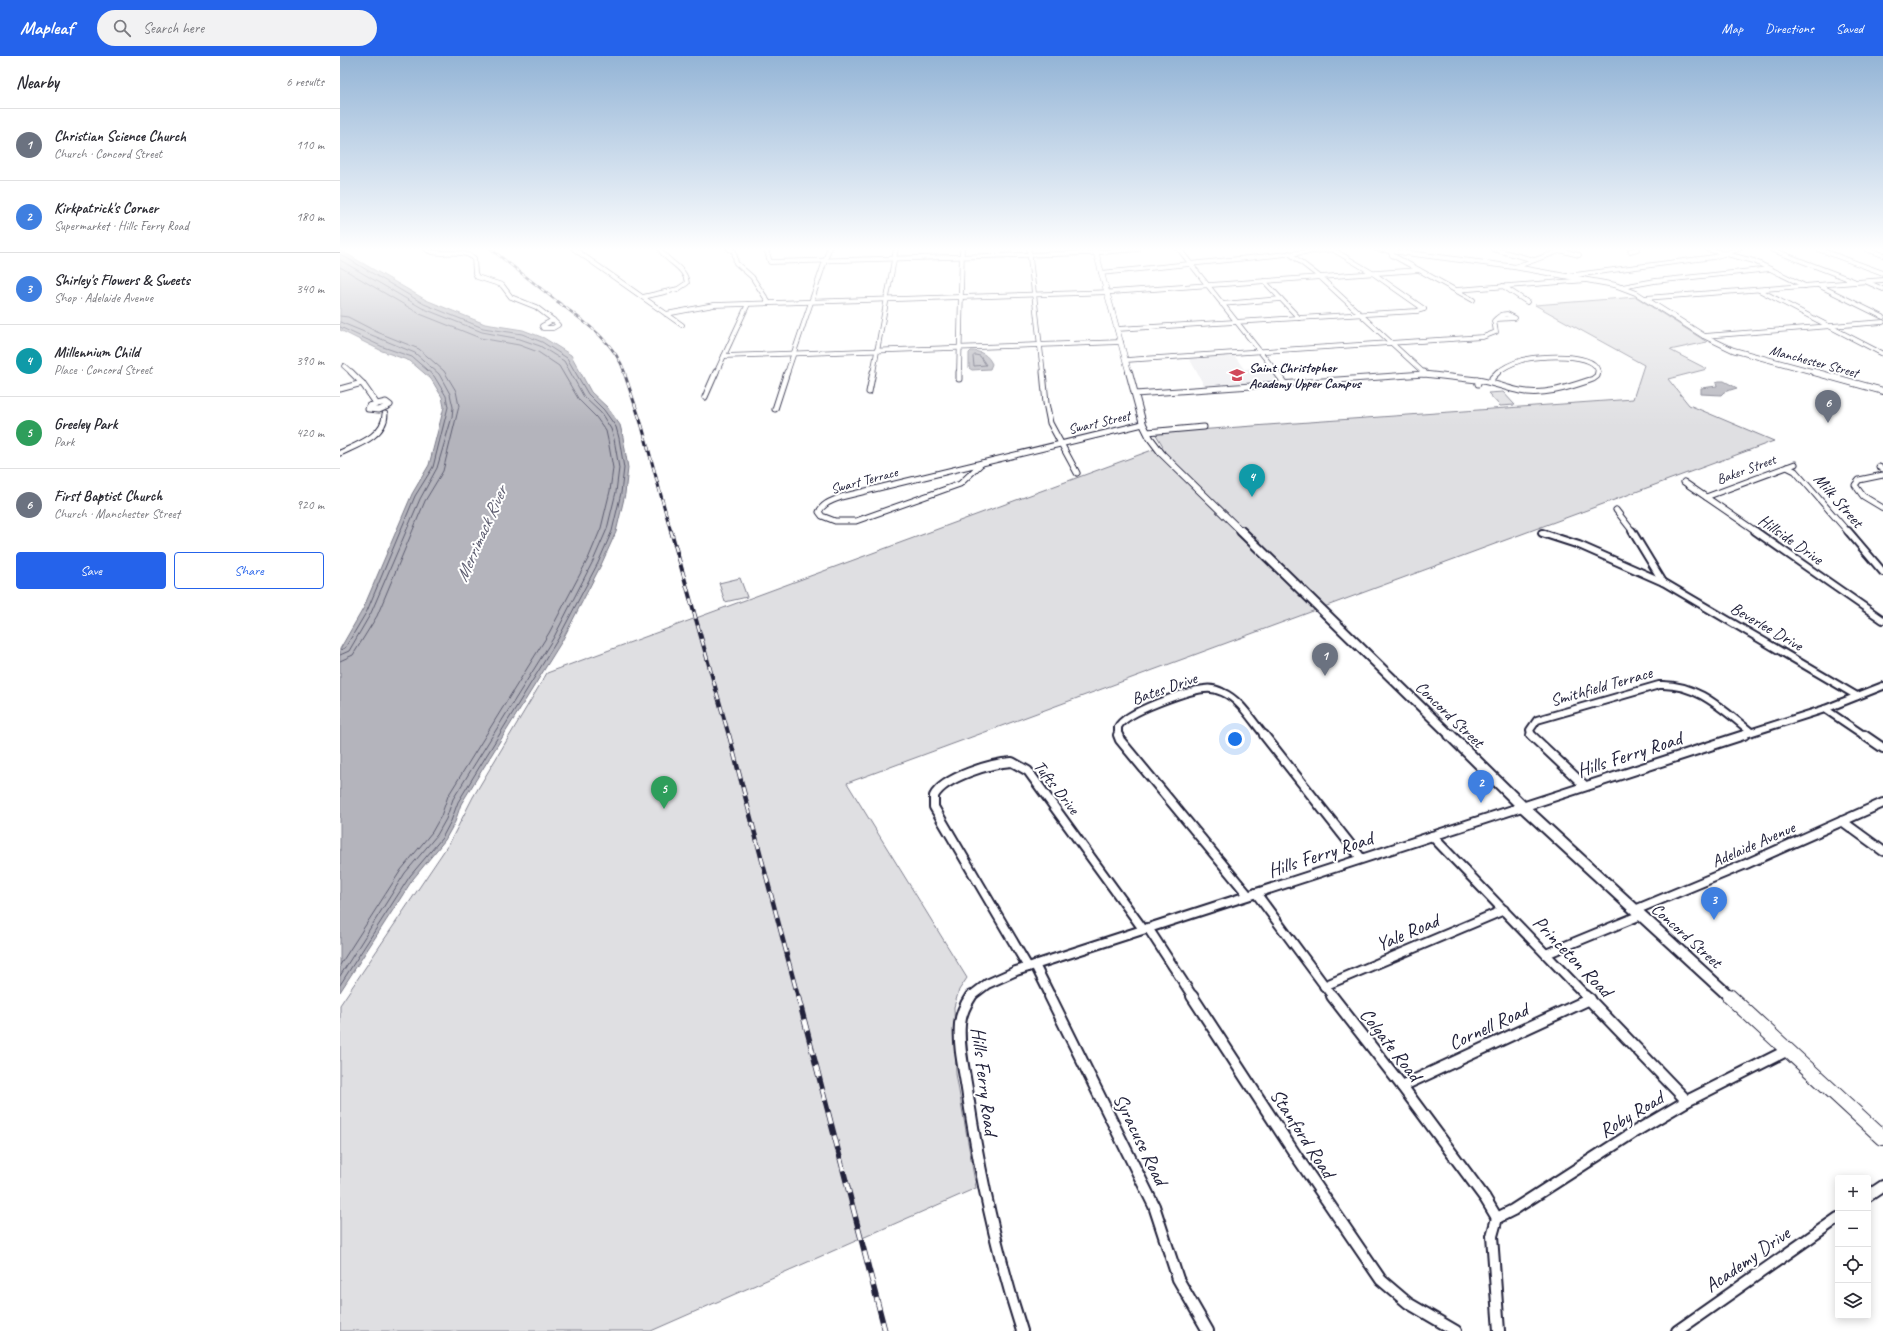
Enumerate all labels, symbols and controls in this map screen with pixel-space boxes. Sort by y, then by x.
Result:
search box [97,10,377,46]
text: Mapleaf [20,16,73,40]
icon: search [111,17,133,39]
text: Search here [143,19,204,38]
text: Map [1722,20,1743,37]
text: Directions [1765,20,1814,37]
text: Saved [1836,20,1863,37]
text: Nearby [16,72,59,93]
text: 6 results [286,74,324,90]
text: Christian Science Church [54,127,186,146]
text: 1 [26,137,32,153]
text: 110 m [296,137,324,153]
text: Church · Concord Street [54,146,162,162]
text: Kirkpatrick's Corner [54,199,158,218]
text: 2 [26,209,32,225]
text: 180 m [296,209,324,225]
text: Supermarket · Hills Ferry Road [54,218,189,234]
text: Shirley's Flowers & Sweets [54,271,190,290]
text: 3 [26,281,32,297]
text: 340 m [296,281,324,297]
text: Shop · Adelaide Avenue [54,290,153,306]
street label: Manchester Street [1768,341,1862,382]
text: Millennium Child [54,343,139,362]
text: 4 [26,353,32,369]
text: 390 m [296,353,324,369]
place label: Saint Christopher Academy Upper Campus [1249,359,1363,392]
text: Place · Concord Street [54,362,152,378]
school or university icon: Saint Christopher Academy Upper Campus [1228,366,1246,384]
pin: 6 [1815,390,1841,423]
street label: Swart Street [1067,407,1134,438]
text: Greeley Park [54,415,117,434]
text: 5 [26,425,32,441]
text: 420 m [296,425,324,441]
text: Park [54,434,75,450]
street label: Baker Street [1714,450,1779,488]
street label: Swart Terrace [829,463,901,498]
pin: 4 [1239,464,1265,497]
street label: Milk Street [1809,469,1870,534]
water label: Merrimack River [450,480,513,585]
text: First Baptist Church [54,487,162,506]
text: 6 [26,497,32,513]
text: 920 m [296,497,324,513]
text: Church · Manchester Street [54,506,180,522]
street label: Hillside Drive [1754,510,1828,570]
button: Save [16,552,166,589]
button: Share [174,552,324,589]
street label: Beverlee Drive [1727,597,1808,656]
pin: 1 [1312,643,1338,676]
street label: Smithfield Terrace [1548,662,1656,711]
street label: Bates Drive [1129,667,1201,709]
street label: Concord Street [1411,677,1490,754]
street label: Hills Ferry Road [1574,725,1688,783]
your location [1225,729,1245,749]
street label: Tufts Drive [1029,756,1085,820]
pin: 2 [1468,770,1494,803]
pin: 5 [651,776,677,809]
street label: Adelaide Avenue [1708,816,1799,872]
street label: Hills Ferry Road [1265,825,1379,883]
pin: 3 [1701,887,1727,920]
street label: Concord Street [1647,898,1728,974]
street label: Yale Road [1372,907,1445,957]
street label: Princeton Road [1527,910,1620,1005]
street label: Cornell Road [1444,996,1535,1056]
street label: Colgate Road [1354,1003,1429,1089]
street label: Hills Ferry Road [965,1026,1004,1140]
street label: Stanford Road [1264,1084,1342,1185]
street label: Roby Road [1594,1084,1671,1143]
street label: Syracuse Road [1108,1089,1175,1192]
map controls [1835,1175,1871,1319]
button: + [1835,1175,1871,1211]
button: − [1835,1211,1871,1247]
street label: Academy Drive [1700,1220,1796,1298]
button: locate [1835,1247,1871,1283]
button: layers [1835,1283,1871,1319]

